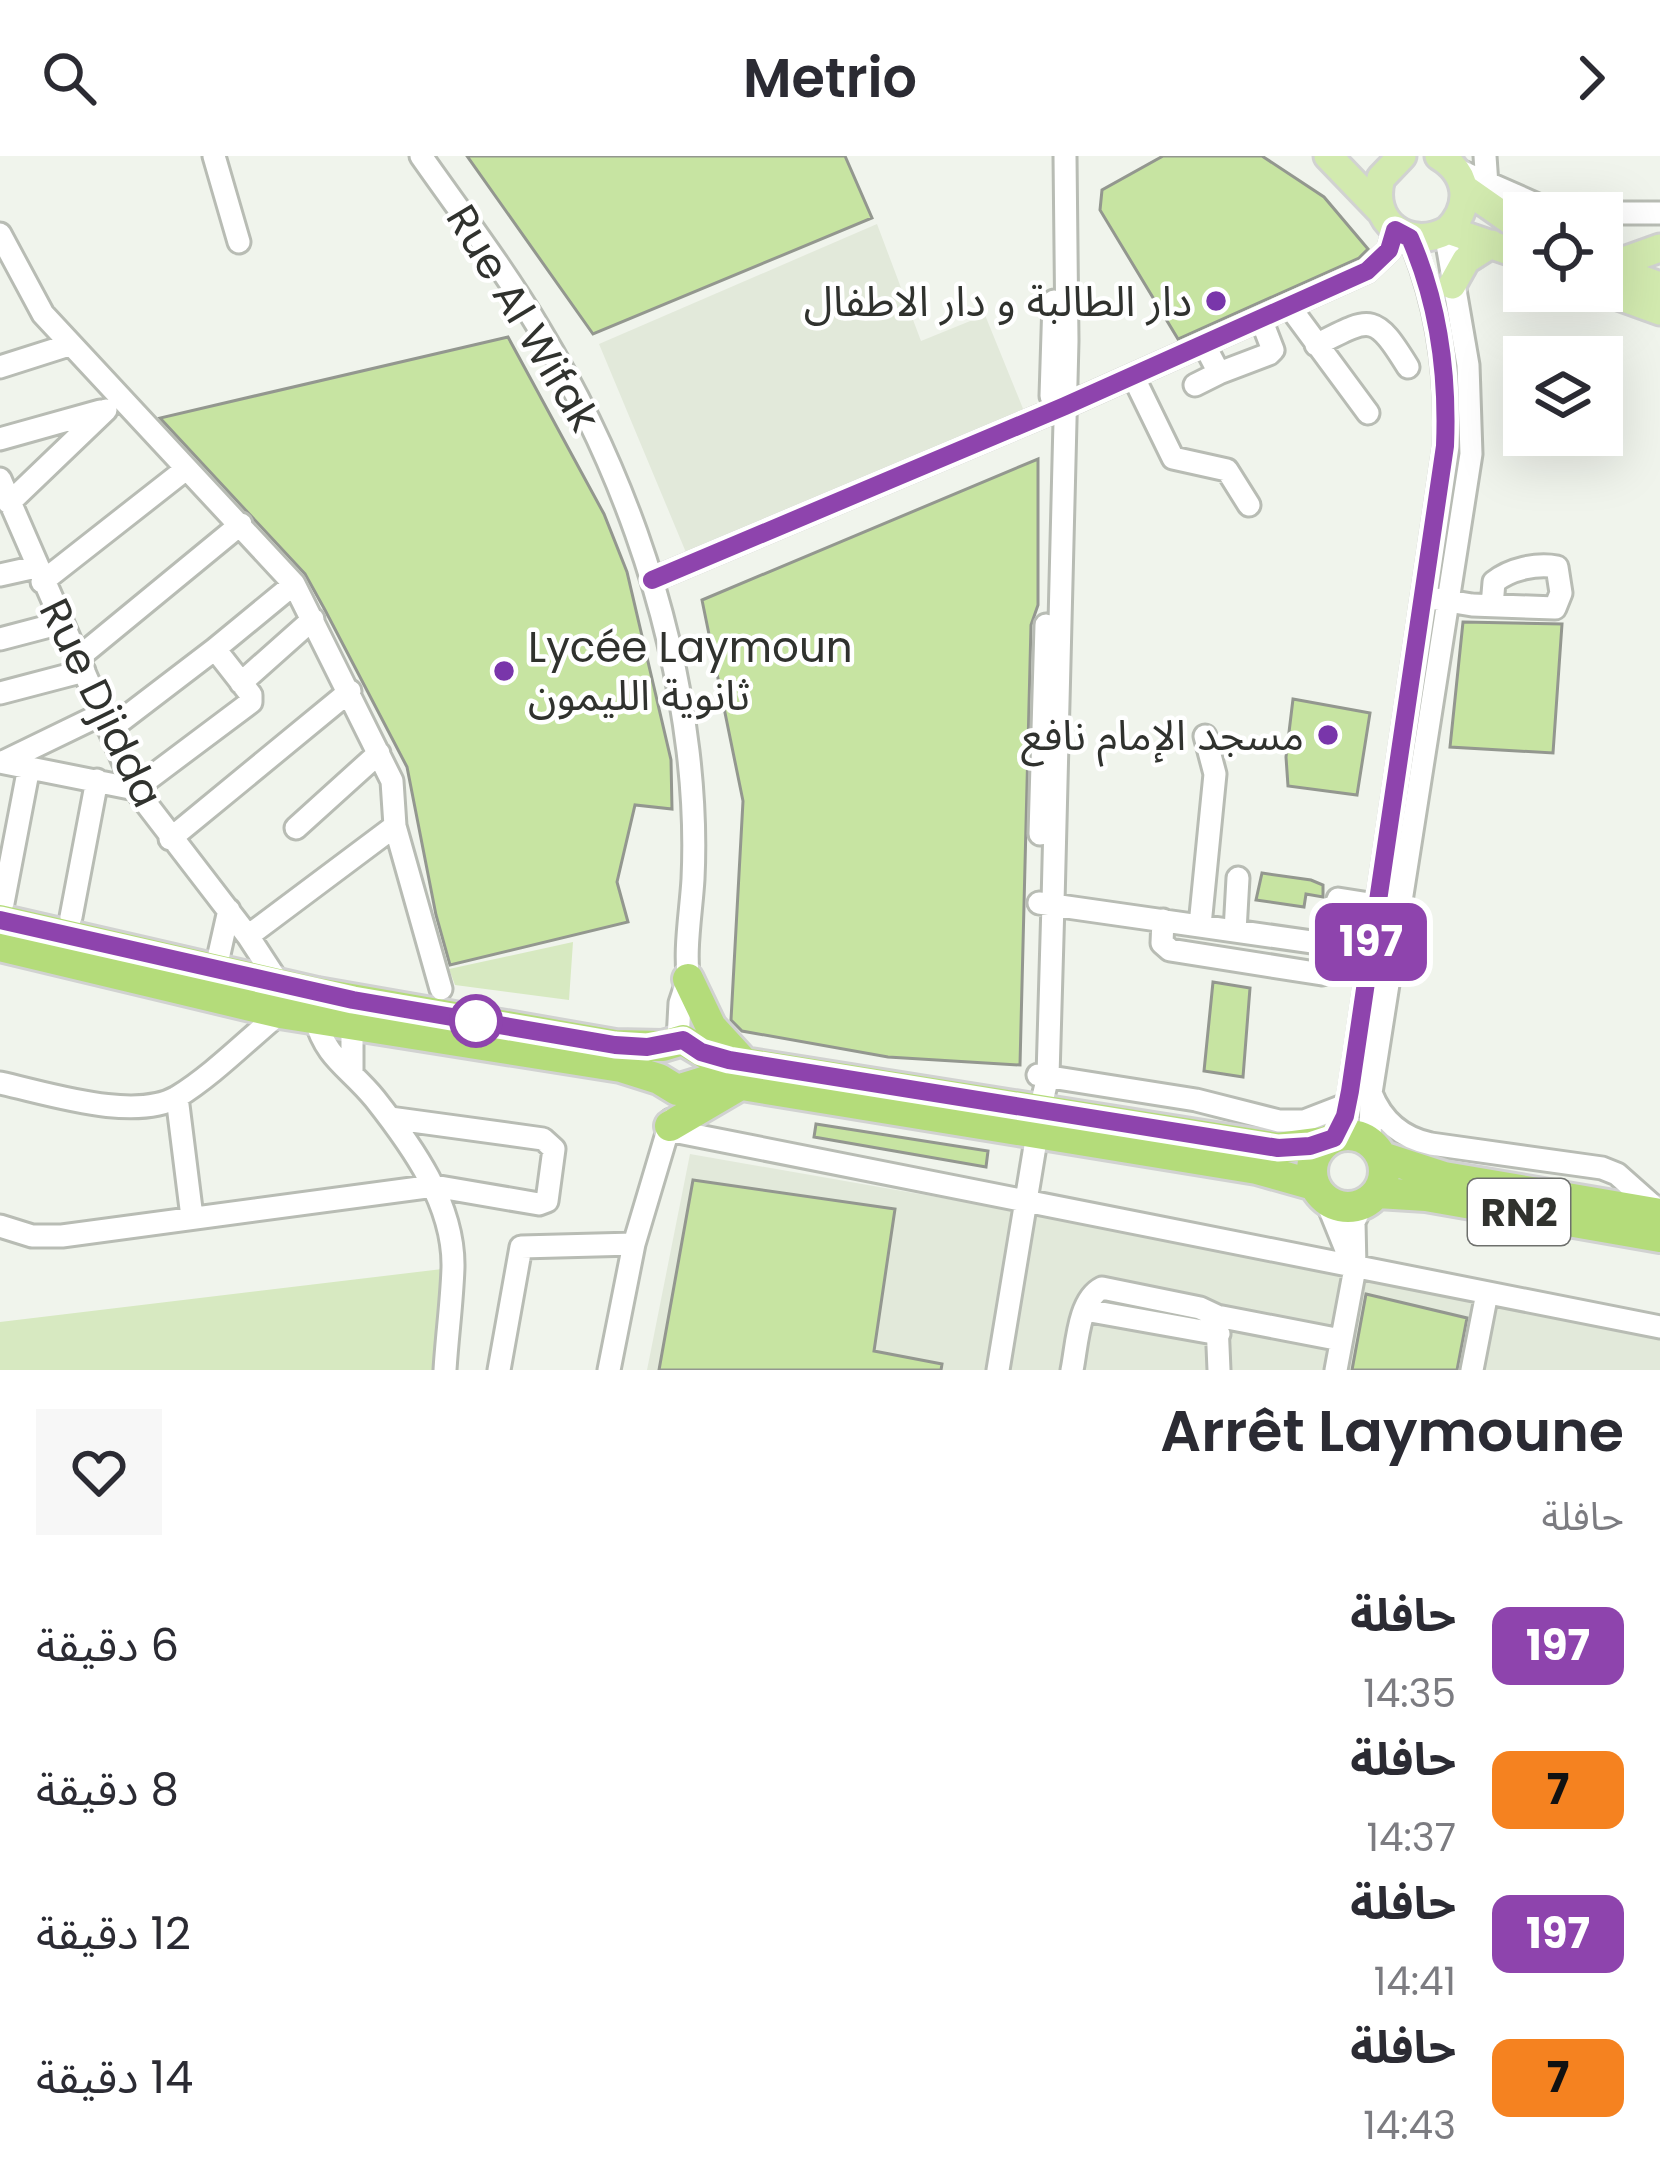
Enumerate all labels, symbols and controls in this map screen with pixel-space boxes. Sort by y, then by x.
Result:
text: Metrio [743,40,917,116]
icon: search [36,45,102,111]
icon: forward [1558,45,1624,111]
map controls [1503,192,1623,456]
button: locate [1503,192,1623,312]
street label: Rue Al Wifak [432,194,614,443]
place label: دار الطالبة و دار الاطفال [804,272,1192,331]
marker: دار الطالبة و دار الاطفال [1203,288,1229,314]
button: layers [1503,336,1623,456]
street label: Rue Djidda [25,589,177,817]
place label: Lycée Laymoun ثانوية الليمون [528,618,853,725]
marker: Lycée Laymoun ثانوية الليمون [491,658,517,684]
place label: مسجد الإمام نافع [1021,706,1304,767]
marker: مسجد الإمام نافع [1315,722,1341,748]
line badge: 197 [1302,903,1440,981]
text: 197 [1339,912,1403,971]
unlabelled marker [451,996,501,1046]
road number: RN2 [1468,1179,1570,1245]
text: Arrêt Laymoune [1160,1391,1624,1471]
button: heart [36,1409,162,1535]
text: حافلة [1542,1489,1624,1544]
text: حافلة [1350,1584,1456,1647]
text: 6 دقيقة [36,1614,179,1677]
text: 197 [1526,1616,1590,1675]
text: 14:35 [1363,1666,1456,1721]
text: حافلة [1350,1728,1456,1791]
text: 8 دقيقة [36,1758,179,1821]
text: 7 [1547,1760,1569,1819]
text: 14:37 [1366,1810,1456,1865]
text: حافلة [1350,1872,1456,1935]
text: 12 دقيقة [36,1902,191,1965]
text: 197 [1526,1904,1590,1963]
text: 14:41 [1374,1954,1456,2009]
text: حافلة [1350,2016,1456,2079]
text: 14 دقيقة [36,2046,193,2109]
text: 7 [1547,2048,1569,2107]
text: 14:43 [1363,2098,1456,2153]

